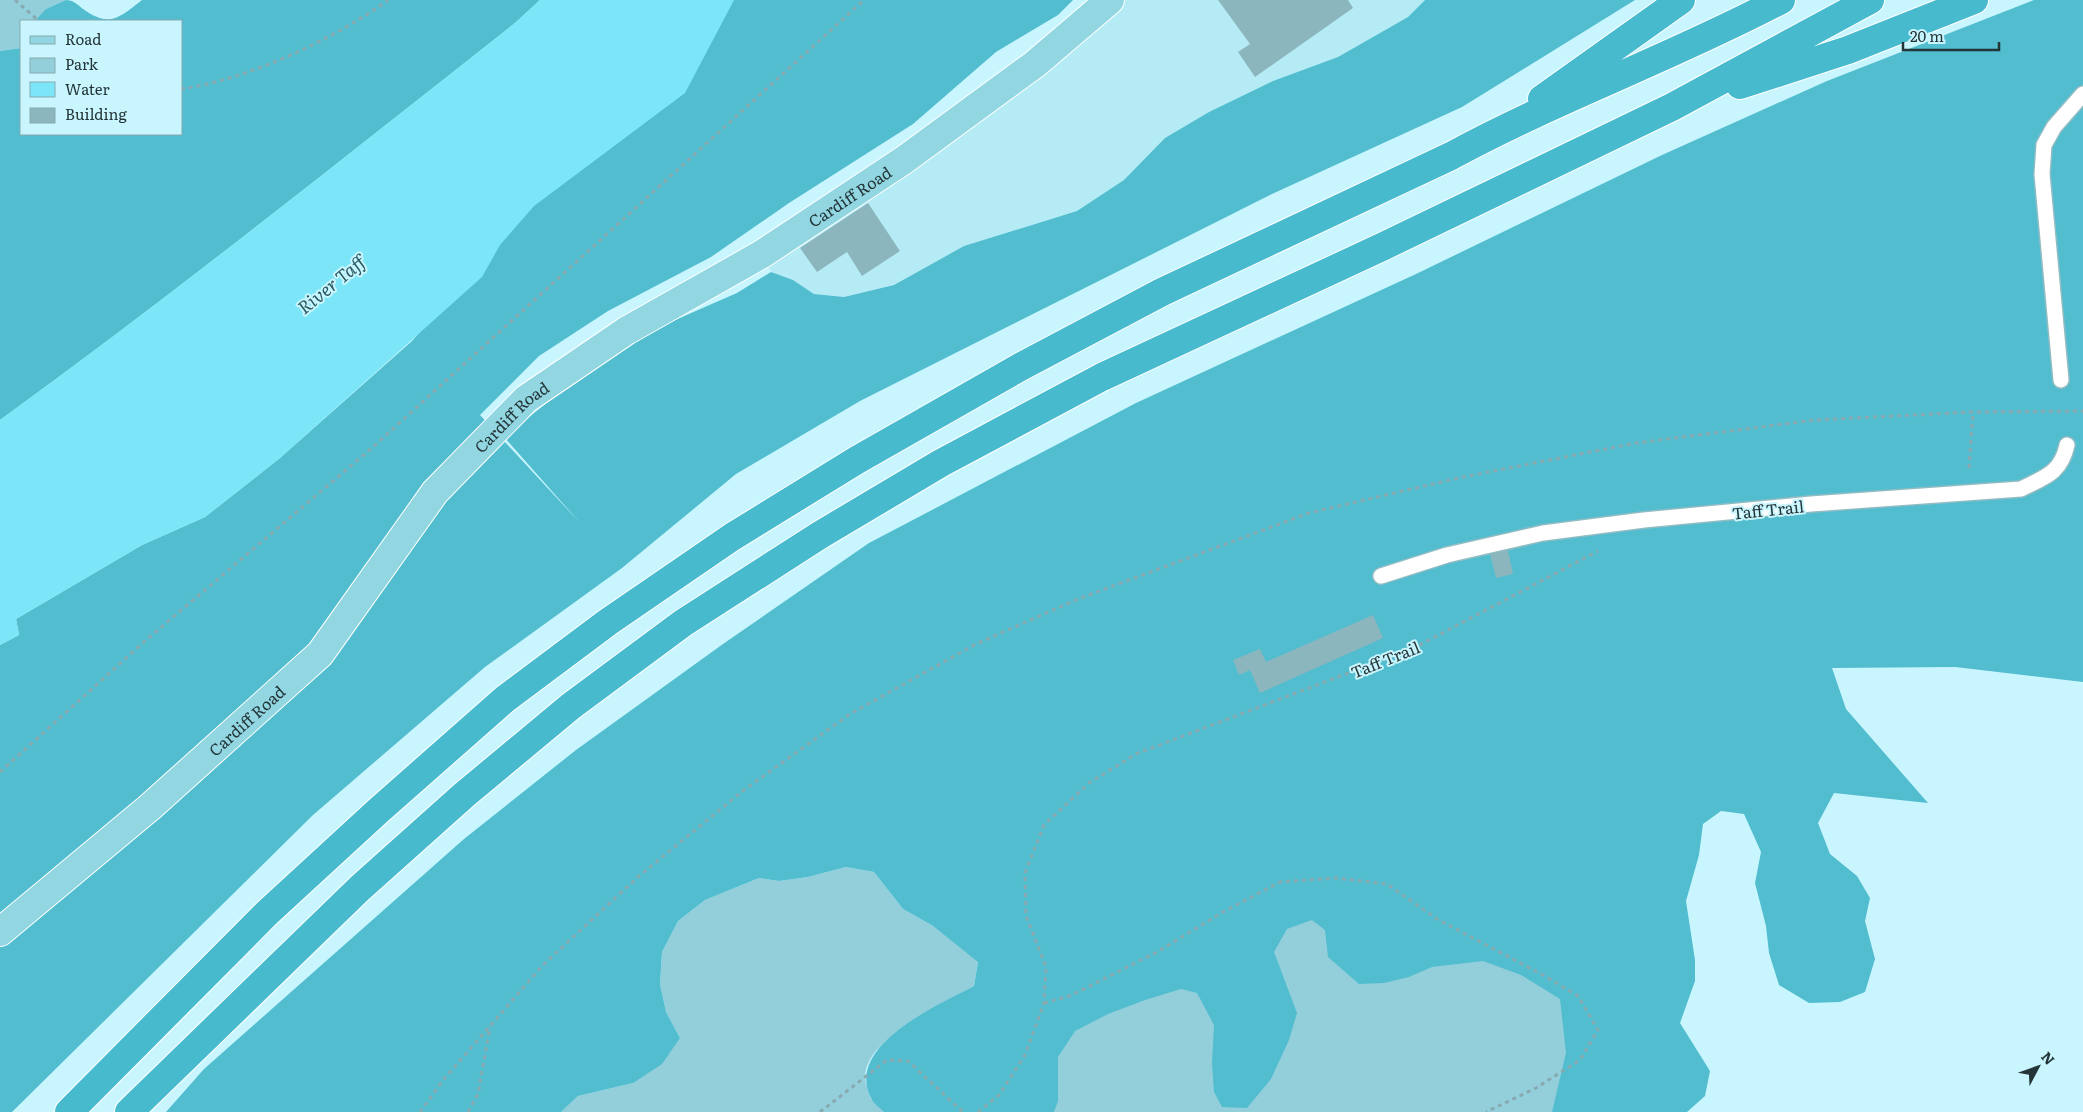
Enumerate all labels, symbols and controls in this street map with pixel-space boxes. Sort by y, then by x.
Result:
legend [20,20,182,135]
scale bar [1903,20,1999,52]
text: 20 m [1910,24,1944,47]
text: Road [65,27,101,50]
text: Park [65,52,99,75]
text: Water [65,77,110,100]
text: Building [65,102,127,125]
street label: Cardiff Road [803,160,896,232]
water label: River Taff [291,247,372,320]
street label: Cardiff Road [468,375,554,458]
street label: Taff Trail [1731,493,1805,525]
street label: Taff Trail [1347,634,1423,684]
street label: Cardiff Road [203,679,290,761]
north arrow [2013,1042,2063,1092]
text: N [2037,1047,2060,1069]

